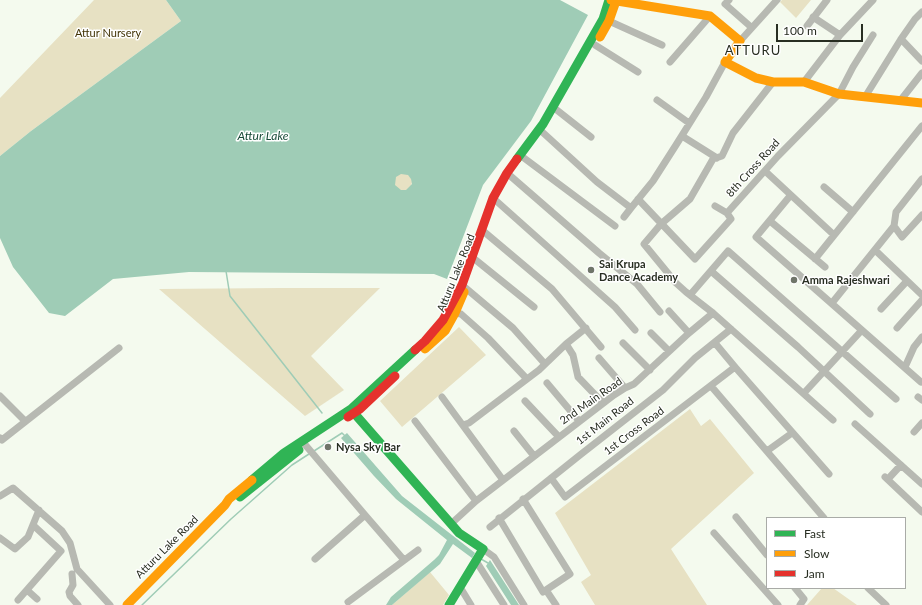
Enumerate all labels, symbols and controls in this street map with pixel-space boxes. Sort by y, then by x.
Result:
scale bar [778,16,865,42]
text: 100 m [783,23,817,38]
park label: Attur Nursery [75,26,141,40]
district label: ATTURU [725,43,781,59]
water label: Attur Lake [237,129,289,143]
street label: 8th Cross Road [724,136,782,200]
street label: Atturu Lake Road [434,232,478,314]
place label: Sai Krupa Dance Academy [599,257,678,283]
marker: Sai Krupa Dance Academy [586,265,596,275]
place label: Amma Rajeshwari [802,273,890,287]
marker: Amma Rajeshwari [789,275,799,285]
street label: 2nd Main Road [557,375,625,427]
street label: 1st Main Road [574,394,636,448]
street label: 1st Cross Road [601,404,667,458]
place label: Nysa Sky Bar [336,440,400,454]
marker: Nysa Sky Bar [323,442,333,452]
street label: Atturu Lake Road [133,513,201,581]
legend [766,517,906,589]
text: Fast [804,526,825,541]
text: Slow [804,546,829,561]
text: Jam [804,566,825,581]

